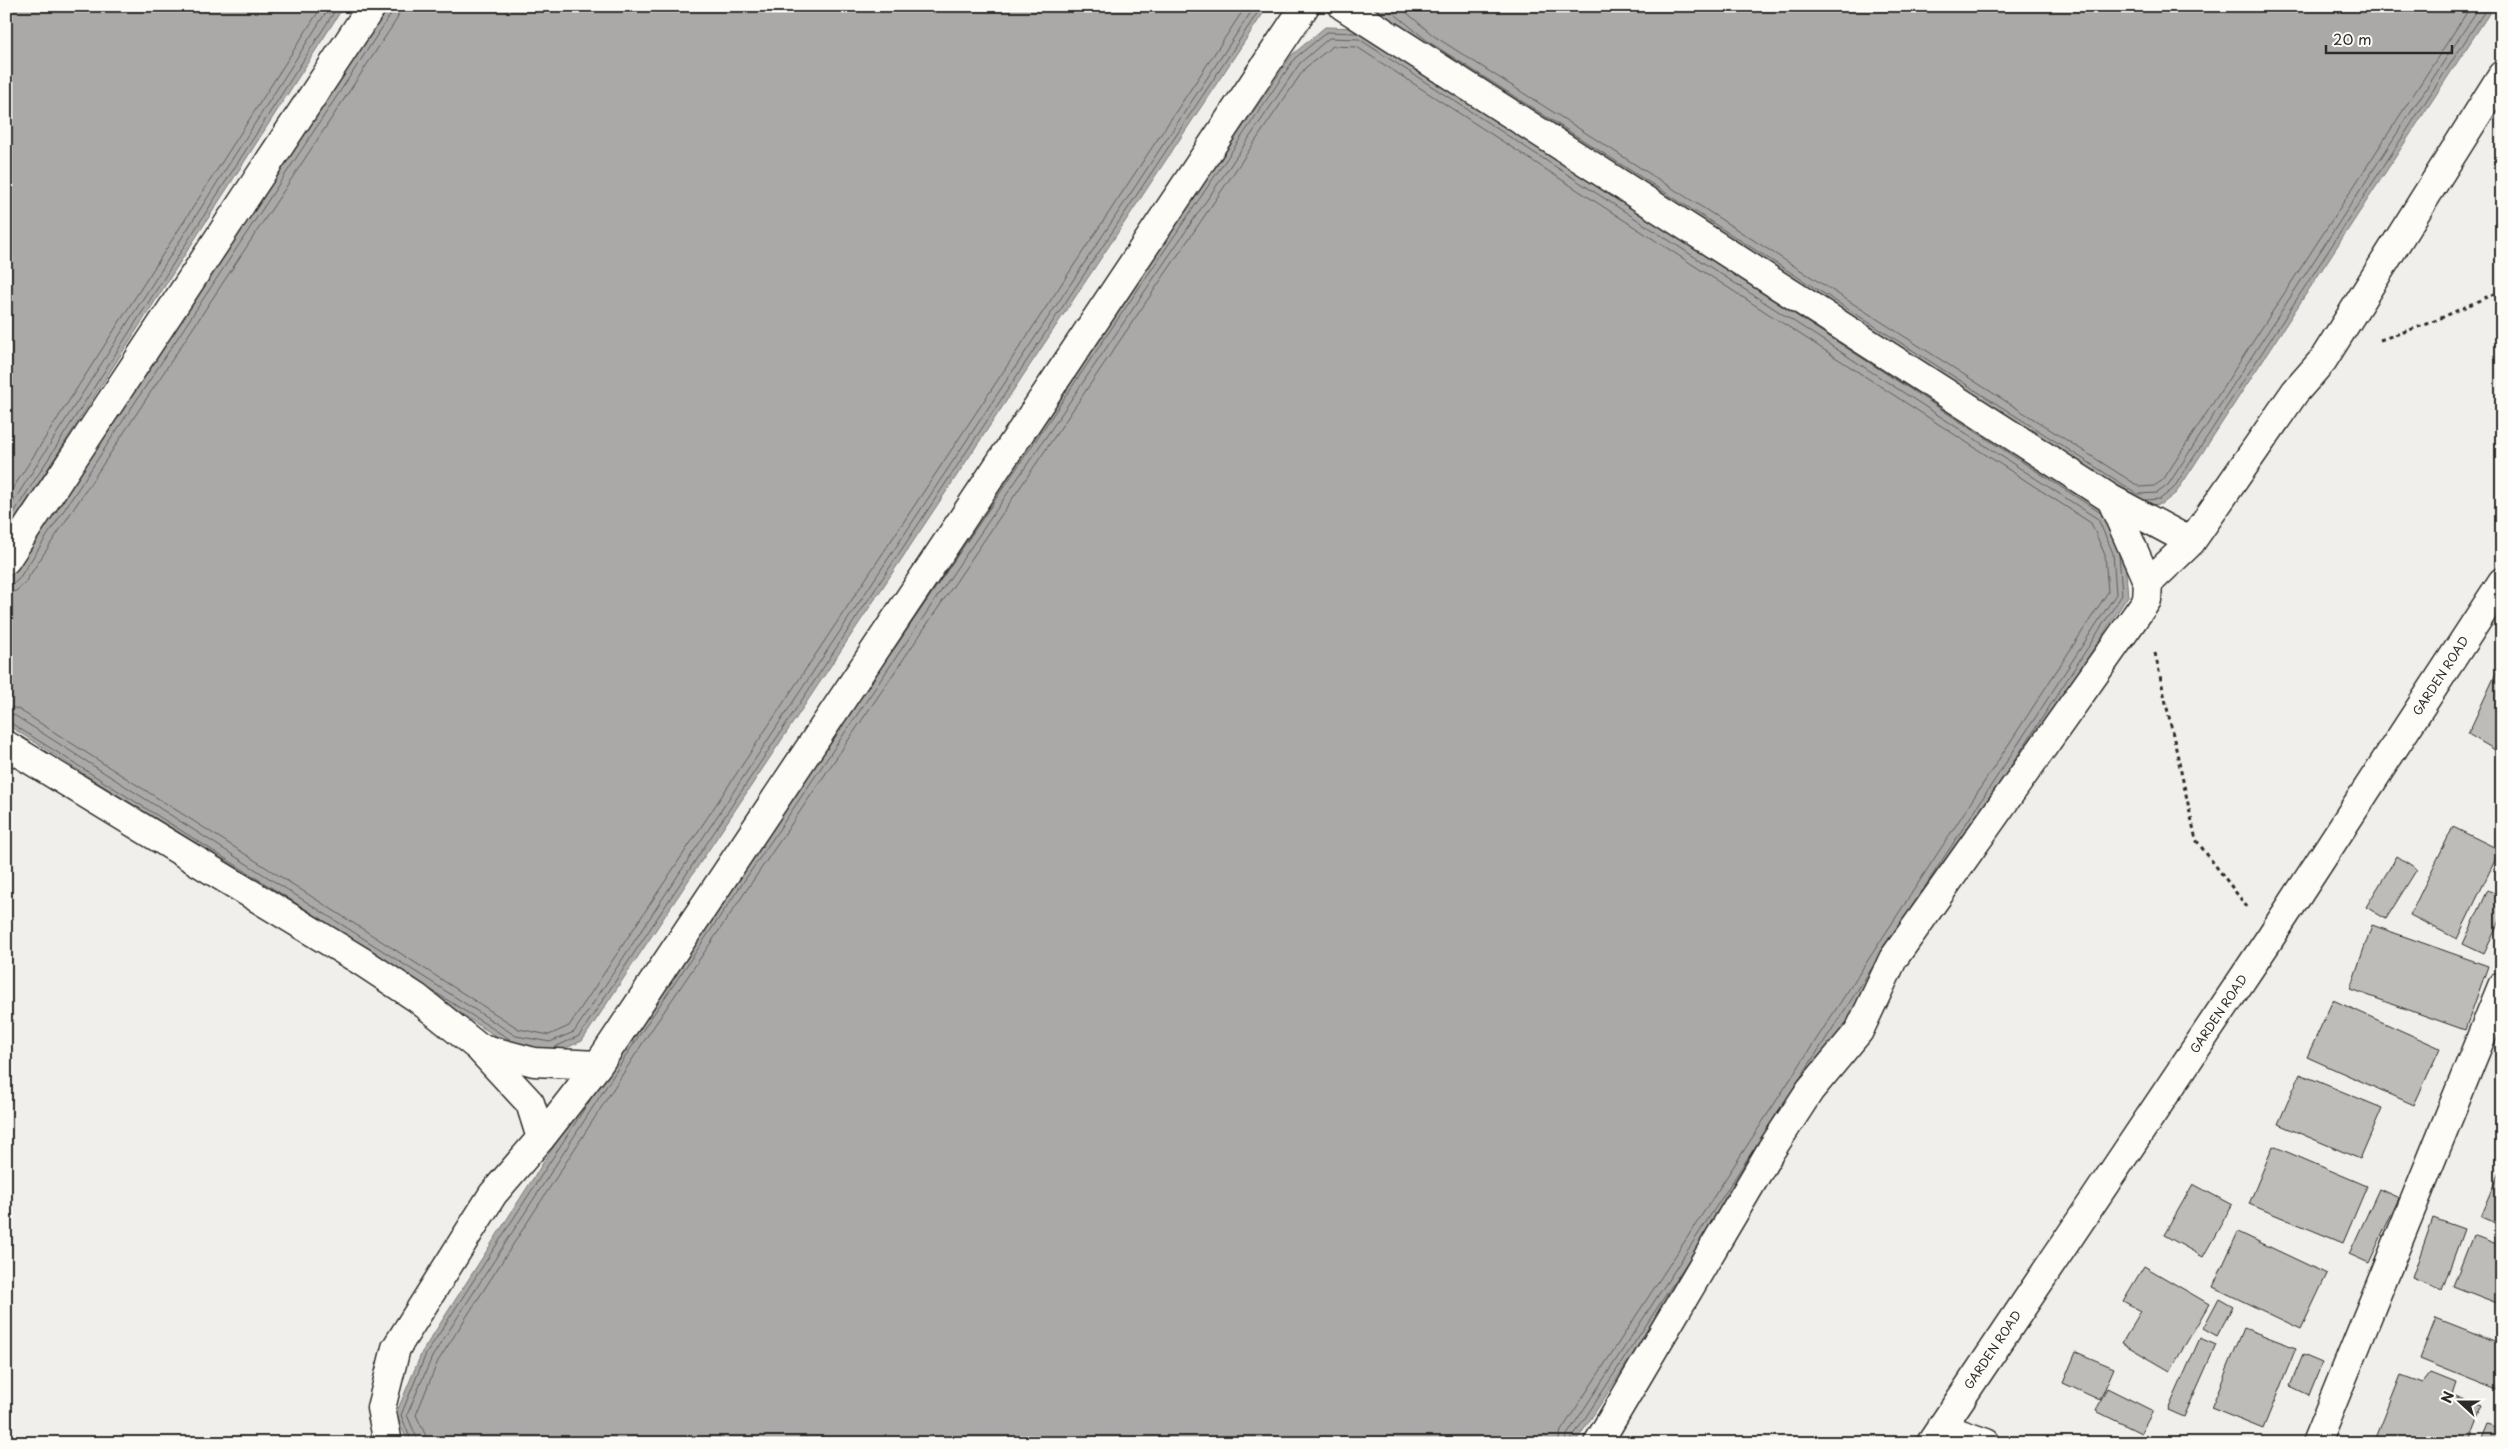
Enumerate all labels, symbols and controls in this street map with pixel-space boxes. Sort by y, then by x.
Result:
scale bar [2326,22,2452,54]
text: 20 m [2333,27,2372,50]
street label: GARDEN ROAD [2408,632,2473,719]
street label: GARDEN ROAD [2185,971,2251,1056]
street label: GARDEN ROAD [1959,1307,2025,1392]
north arrow [2436,1376,2486,1426]
text: N [2436,1388,2459,1406]

